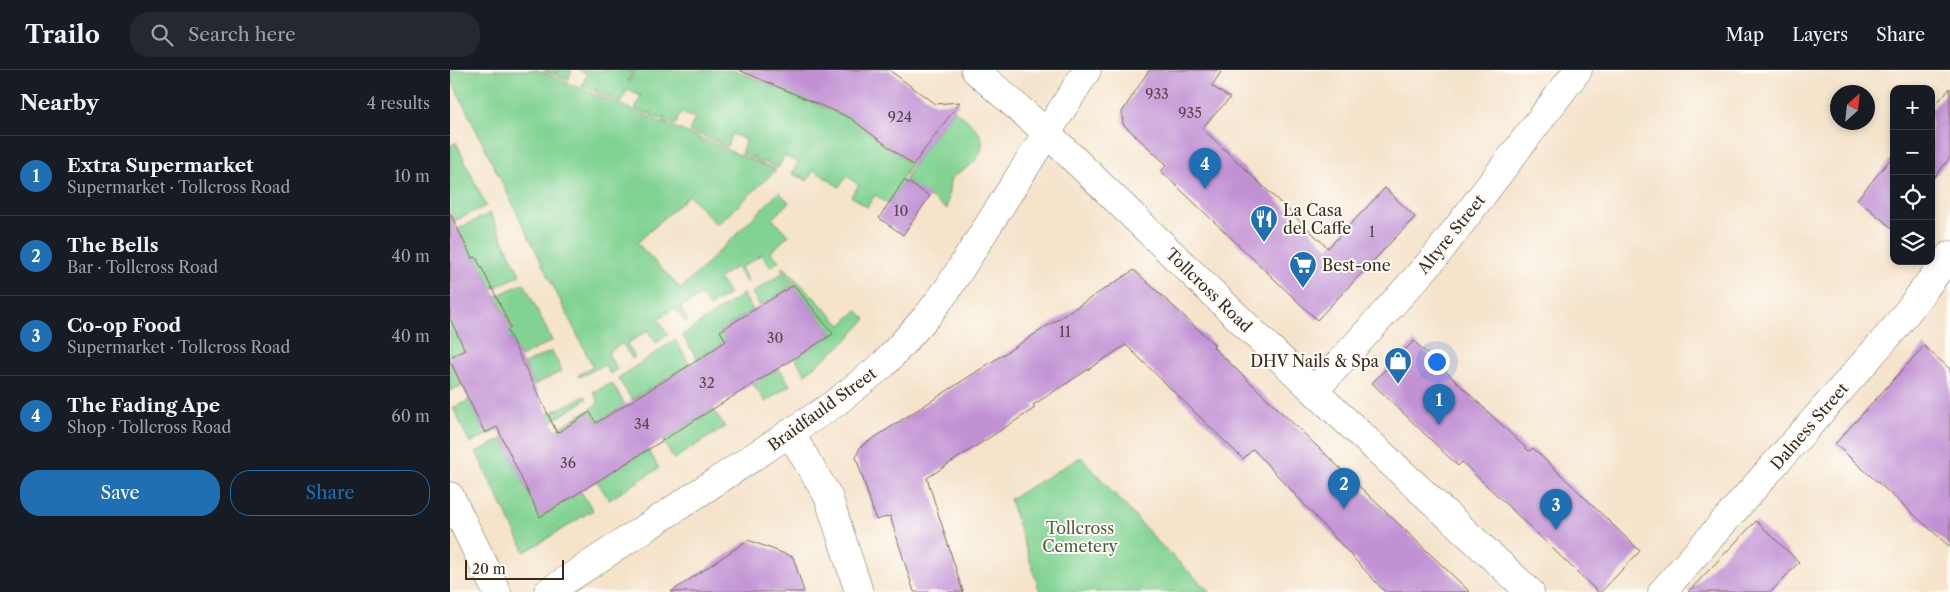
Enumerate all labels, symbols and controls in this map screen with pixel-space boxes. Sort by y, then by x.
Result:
search box [130,12,480,57]
text: Trailo [25,20,100,49]
icon: search [148,21,176,49]
text: Search here [188,23,296,46]
text: Map [1726,24,1764,46]
text: Layers [1792,24,1848,46]
text: Share [1876,24,1925,46]
house number: 933 [1145,85,1169,103]
north arrow [1830,85,1875,130]
map controls [1890,85,1935,265]
button: + [1890,85,1935,130]
text: Nearby [20,90,99,115]
text: 4 results [367,93,430,113]
house number: 935 [1178,104,1202,122]
house number: 924 [888,108,912,126]
button: − [1890,130,1935,175]
pin: 4 [1189,148,1221,189]
text: Extra Supermarket [67,154,254,177]
text: 1 [32,166,40,186]
text: 10 m [394,166,430,186]
button: locate [1890,175,1935,220]
text: Supermarket · Tollcross Road [67,177,290,197]
street label: Altyre Street [1412,190,1489,278]
place label: La Casa del Caffe [1283,200,1351,238]
house number: 10 [894,202,908,220]
restaurant icon: La Casa del Caffe [1249,204,1279,243]
button: layers [1890,220,1935,265]
house number: 1 [1369,223,1375,241]
text: The Bells [67,234,158,257]
street label: Tollcross Road [1162,244,1257,336]
text: 2 [31,246,41,266]
text: 40 m [391,246,430,266]
supermarket icon: Best-one [1288,250,1318,289]
place label: Best-one [1322,255,1391,275]
text: Bar · Tollcross Road [67,257,218,277]
text: Co-op Food [67,314,181,337]
house number: 11 [1059,323,1071,341]
text: 3 [31,326,41,346]
text: 40 m [391,326,430,346]
house number: 30 [767,329,783,347]
text: Supermarket · Tollcross Road [67,337,290,357]
shop icon: DHV Nails & Spa [1383,346,1413,385]
your location [1424,349,1450,375]
place label: DHV Nails & Spa [1250,351,1380,371]
street label: Braidfauld Street [764,363,880,455]
house number: 32 [699,374,715,392]
street label: Dalness Street [1766,378,1852,474]
pin: 1 [1423,384,1455,425]
text: The Fading Ape [67,394,220,417]
text: 4 [31,406,41,426]
text: 60 m [391,406,430,426]
house number: 34 [634,415,650,433]
text: Shop · Tollcross Road [67,417,231,437]
house number: 36 [560,454,576,472]
pin: 2 [1328,468,1360,509]
button: Save [20,470,220,516]
button: Share [230,470,430,516]
pin: 3 [1540,489,1572,530]
park label: Tollcross Cemetery [1042,518,1119,556]
scale bar [465,557,564,580]
text: 20 m [472,560,506,578]

